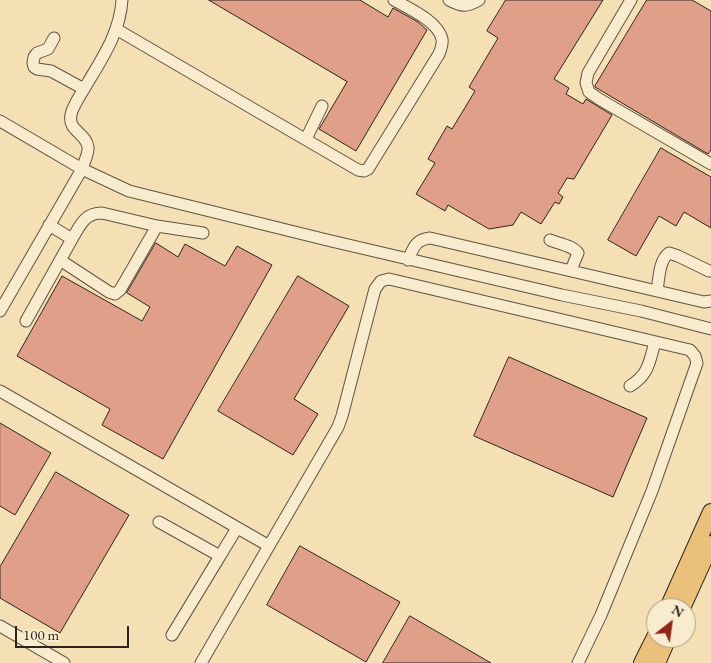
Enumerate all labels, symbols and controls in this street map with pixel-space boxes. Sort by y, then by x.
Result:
north arrow [646,598,696,648]
text: N [669,600,687,621]
scale bar [18,616,131,648]
text: 100 m [23,625,59,644]

